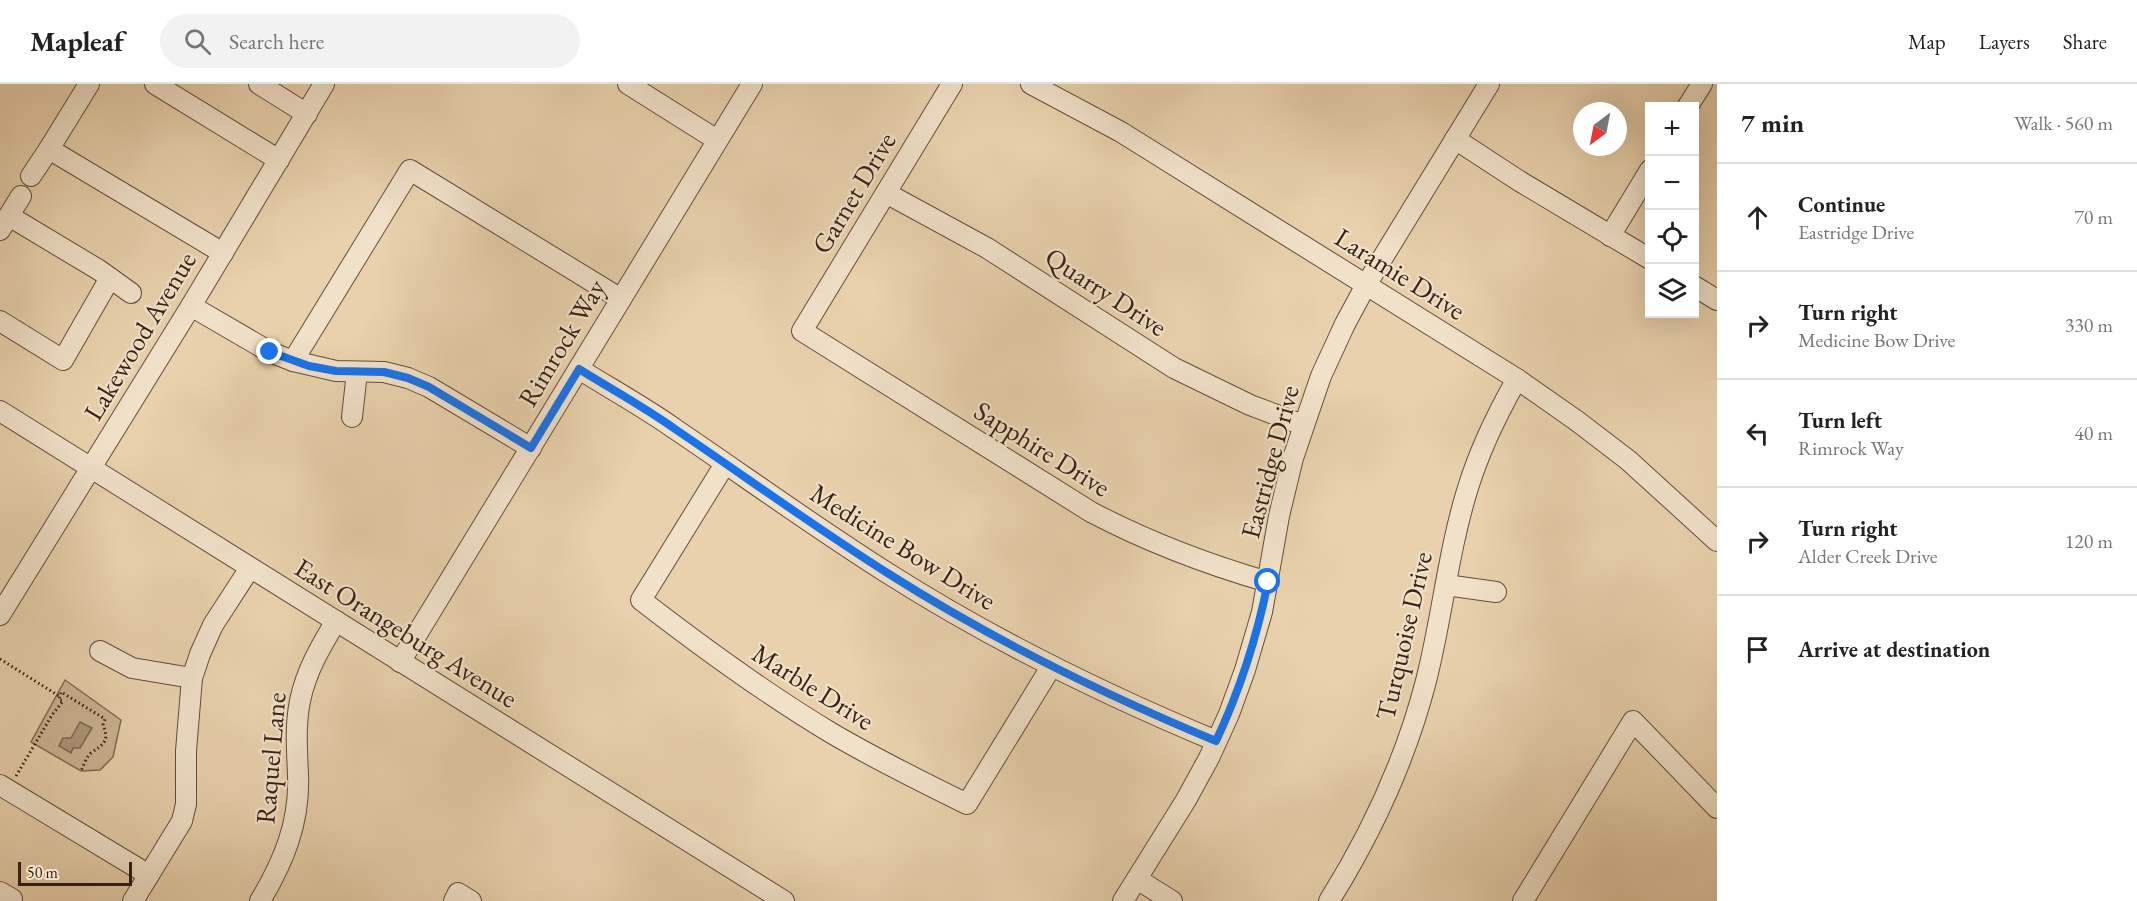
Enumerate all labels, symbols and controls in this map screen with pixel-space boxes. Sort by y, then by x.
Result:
search box [160,14,580,68]
text: Mapleaf [30,23,124,59]
icon: search [181,25,214,58]
text: Search here [229,27,324,56]
text: Map [1908,28,1946,55]
text: Layers [1979,28,2030,55]
text: Share [2063,28,2107,55]
north arrow [1573,102,1627,156]
map controls [1645,102,1699,318]
button: + [1645,102,1699,156]
text: 7 min [1741,106,1804,140]
text: Walk · 560 m [2014,110,2113,136]
street label: Garnet Drive [804,126,904,260]
button: − [1645,156,1699,210]
text: Continue [1798,190,1885,219]
icon: ahead [1741,201,1774,234]
text: 70 m [2074,204,2113,230]
button: locate [1645,210,1699,264]
text: Eastridge Drive [1798,219,1914,245]
street label: Laramie Drive [1328,220,1472,328]
street label: Quarry Drive [1039,239,1174,344]
street label: Lakewood Avenue [75,245,204,427]
button: layers [1645,264,1699,318]
street label: Rimrock Way [510,272,613,413]
text: Turn right [1798,298,1897,327]
icon: right [1741,309,1774,342]
text: 330 m [2065,312,2113,338]
text: Medicine Bow Drive [1798,327,1955,353]
route end [256,338,282,364]
street label: Eastridge Drive [1232,381,1307,542]
street label: Sapphire Drive [968,393,1117,504]
text: Turn left [1798,406,1882,435]
icon: left [1741,417,1774,450]
text: 40 m [2074,420,2113,446]
text: Rimrock Way [1798,435,1904,461]
street label: Medicine Bow Drive [804,475,1003,618]
text: Turn right [1798,514,1897,543]
icon: right [1741,525,1774,558]
text: 120 m [2065,528,2113,554]
text: Alder Creek Drive [1798,543,1938,569]
street label: Turquoise Drive [1367,548,1440,724]
street label: East Orangeburg Avenue [288,550,524,715]
route start [1254,568,1280,594]
icon: arrive [1741,633,1774,666]
street label: Marble Drive [746,635,881,738]
text: Arrive at destination [1798,635,1990,664]
street label: Raquel Lane [247,691,294,825]
scale bar [18,859,132,886]
text: 50 m [27,862,58,883]

